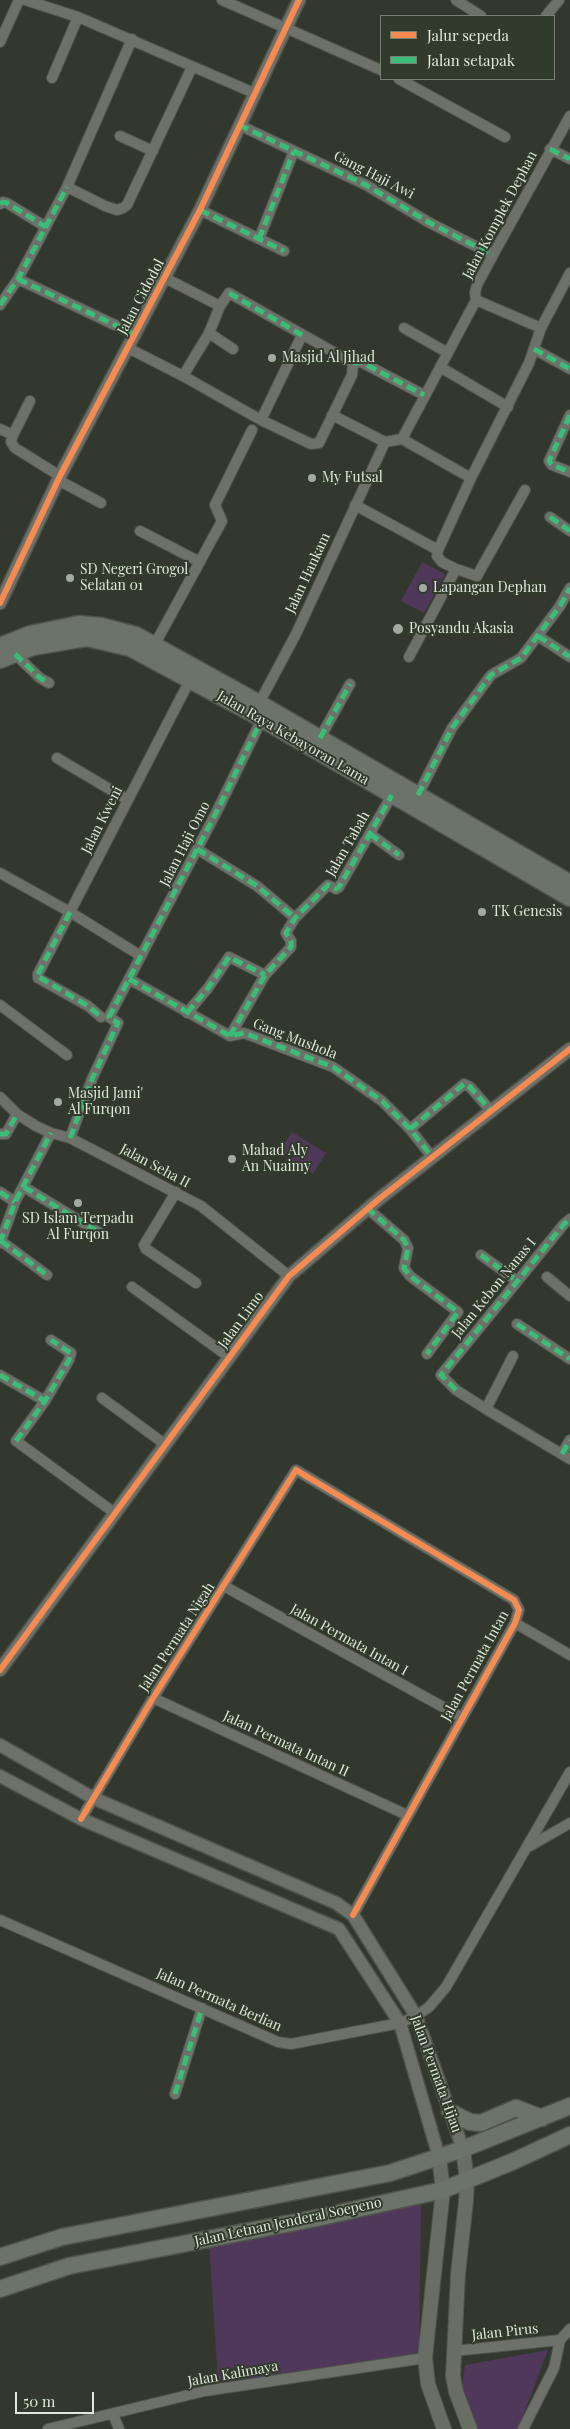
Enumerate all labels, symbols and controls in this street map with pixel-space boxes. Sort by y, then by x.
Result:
legend [380,15,555,80]
text: Jalur sepeda [427,25,509,45]
text: Jalan setapak [427,50,515,70]
street label: Gang Haji Awi [331,147,417,203]
street label: Jalan Komplek Dephan [459,148,541,282]
street label: Jalan Cidodol [114,256,168,338]
place label: Masjid Al Jihad [282,350,375,366]
marker: Masjid Al Jihad [266,352,278,364]
place label: My Futsal [322,470,383,486]
marker: My Futsal [306,472,318,484]
street label: Jalan Hankam [282,530,334,616]
place label: SD Negeri Grogol Selatan 01 [80,562,188,594]
marker: SD Negeri Grogol Selatan 01 [64,572,76,584]
place label: Lapangan Dephan [433,580,546,596]
marker: Lapangan Dephan [417,582,429,594]
place label: Posyandu Akasia [409,621,514,637]
marker: Posyandu Akasia [391,622,405,636]
street label: Jalan Raya Kebayoran Lama [214,688,372,788]
street label: Jalan Kweni [78,783,126,857]
street label: Jalan Haji Omo [156,799,214,889]
street label: Jalan Tabah [323,808,373,880]
place label: TK Genesis [492,904,562,920]
marker: TK Genesis [476,906,488,918]
street label: Gang Mushola [250,1015,340,1063]
place label: Masjid Jami' Al Furqon [68,1086,143,1118]
marker: Masjid Jami' Al Furqon [52,1096,64,1108]
street label: Jalan Seha II [117,1141,193,1191]
place label: Mahad Aly An Nuaimy [242,1143,311,1176]
marker: Mahad Aly An Nuaimy [226,1153,238,1165]
marker: SD Islam Terpadu Al Furqon [72,1197,84,1209]
place label: SD Islam Terpadu Al Furqon [22,1211,134,1244]
street label: Jalan Kebon Nanas I [448,1234,540,1342]
street label: Jalan Limo [215,1288,267,1352]
street label: Jalan Permata Nigah [136,1579,218,1695]
street label: Jalan Permata Intan I [287,1601,411,1679]
street label: Jalan Permata Intan [438,1608,512,1724]
street label: Jalan Permata Intan II [221,1708,351,1780]
street label: Jalan Permata Berlian [154,1965,284,2035]
street label: Jalan Permata Hijau [407,2013,465,2135]
street label: Jalan Letnan Jenderal Soepeno [193,2194,383,2250]
street label: Jalan Pirus [471,2320,539,2344]
street label: Jalan Kalimaya [186,2358,280,2390]
scale bar [18,2382,96,2414]
text: 50 m [23,2391,55,2411]

